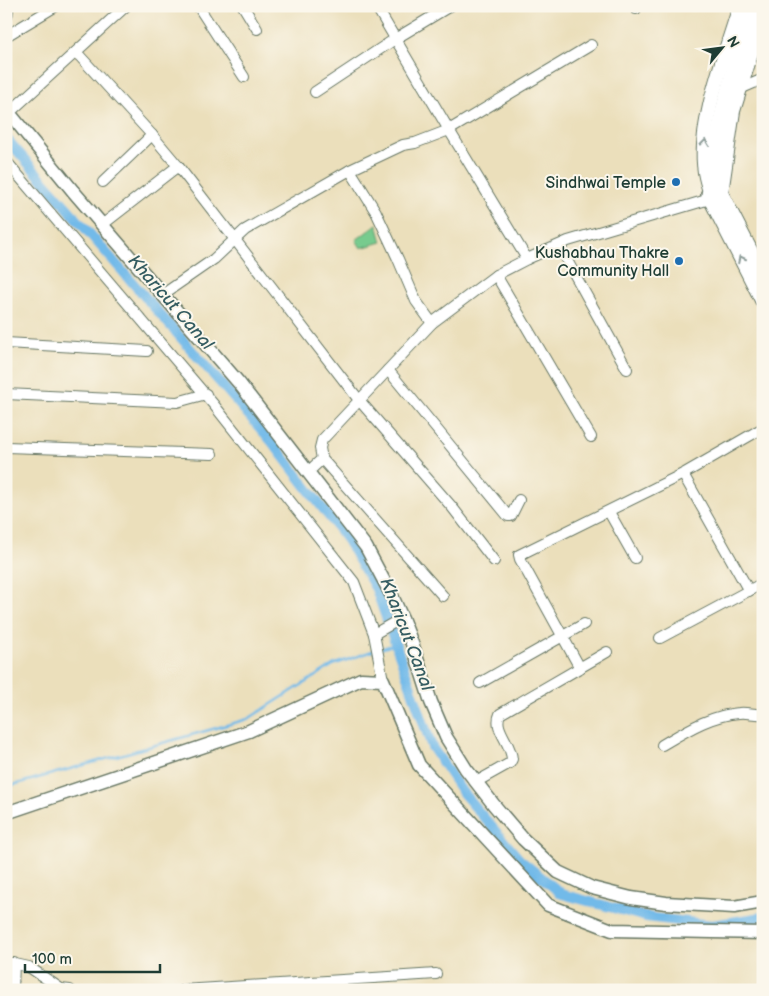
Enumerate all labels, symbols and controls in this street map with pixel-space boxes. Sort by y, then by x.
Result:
north arrow [696,22,746,72]
text: N [723,33,743,51]
one-way arrow [699,138,710,146]
place label: Sindhwai Temple [546,174,667,193]
marker: Sindhwai Temple [670,176,682,188]
place label: Kushabhau Thakre Community Hall [535,244,670,281]
water label: Kharicut Canal [124,250,218,355]
marker: Kushabhau Thakre Community Hall [673,255,685,267]
one-way arrow [737,255,747,264]
water label: Kharicut Canal [375,575,438,694]
scale bar [25,941,160,973]
text: 100 m [32,950,72,969]

